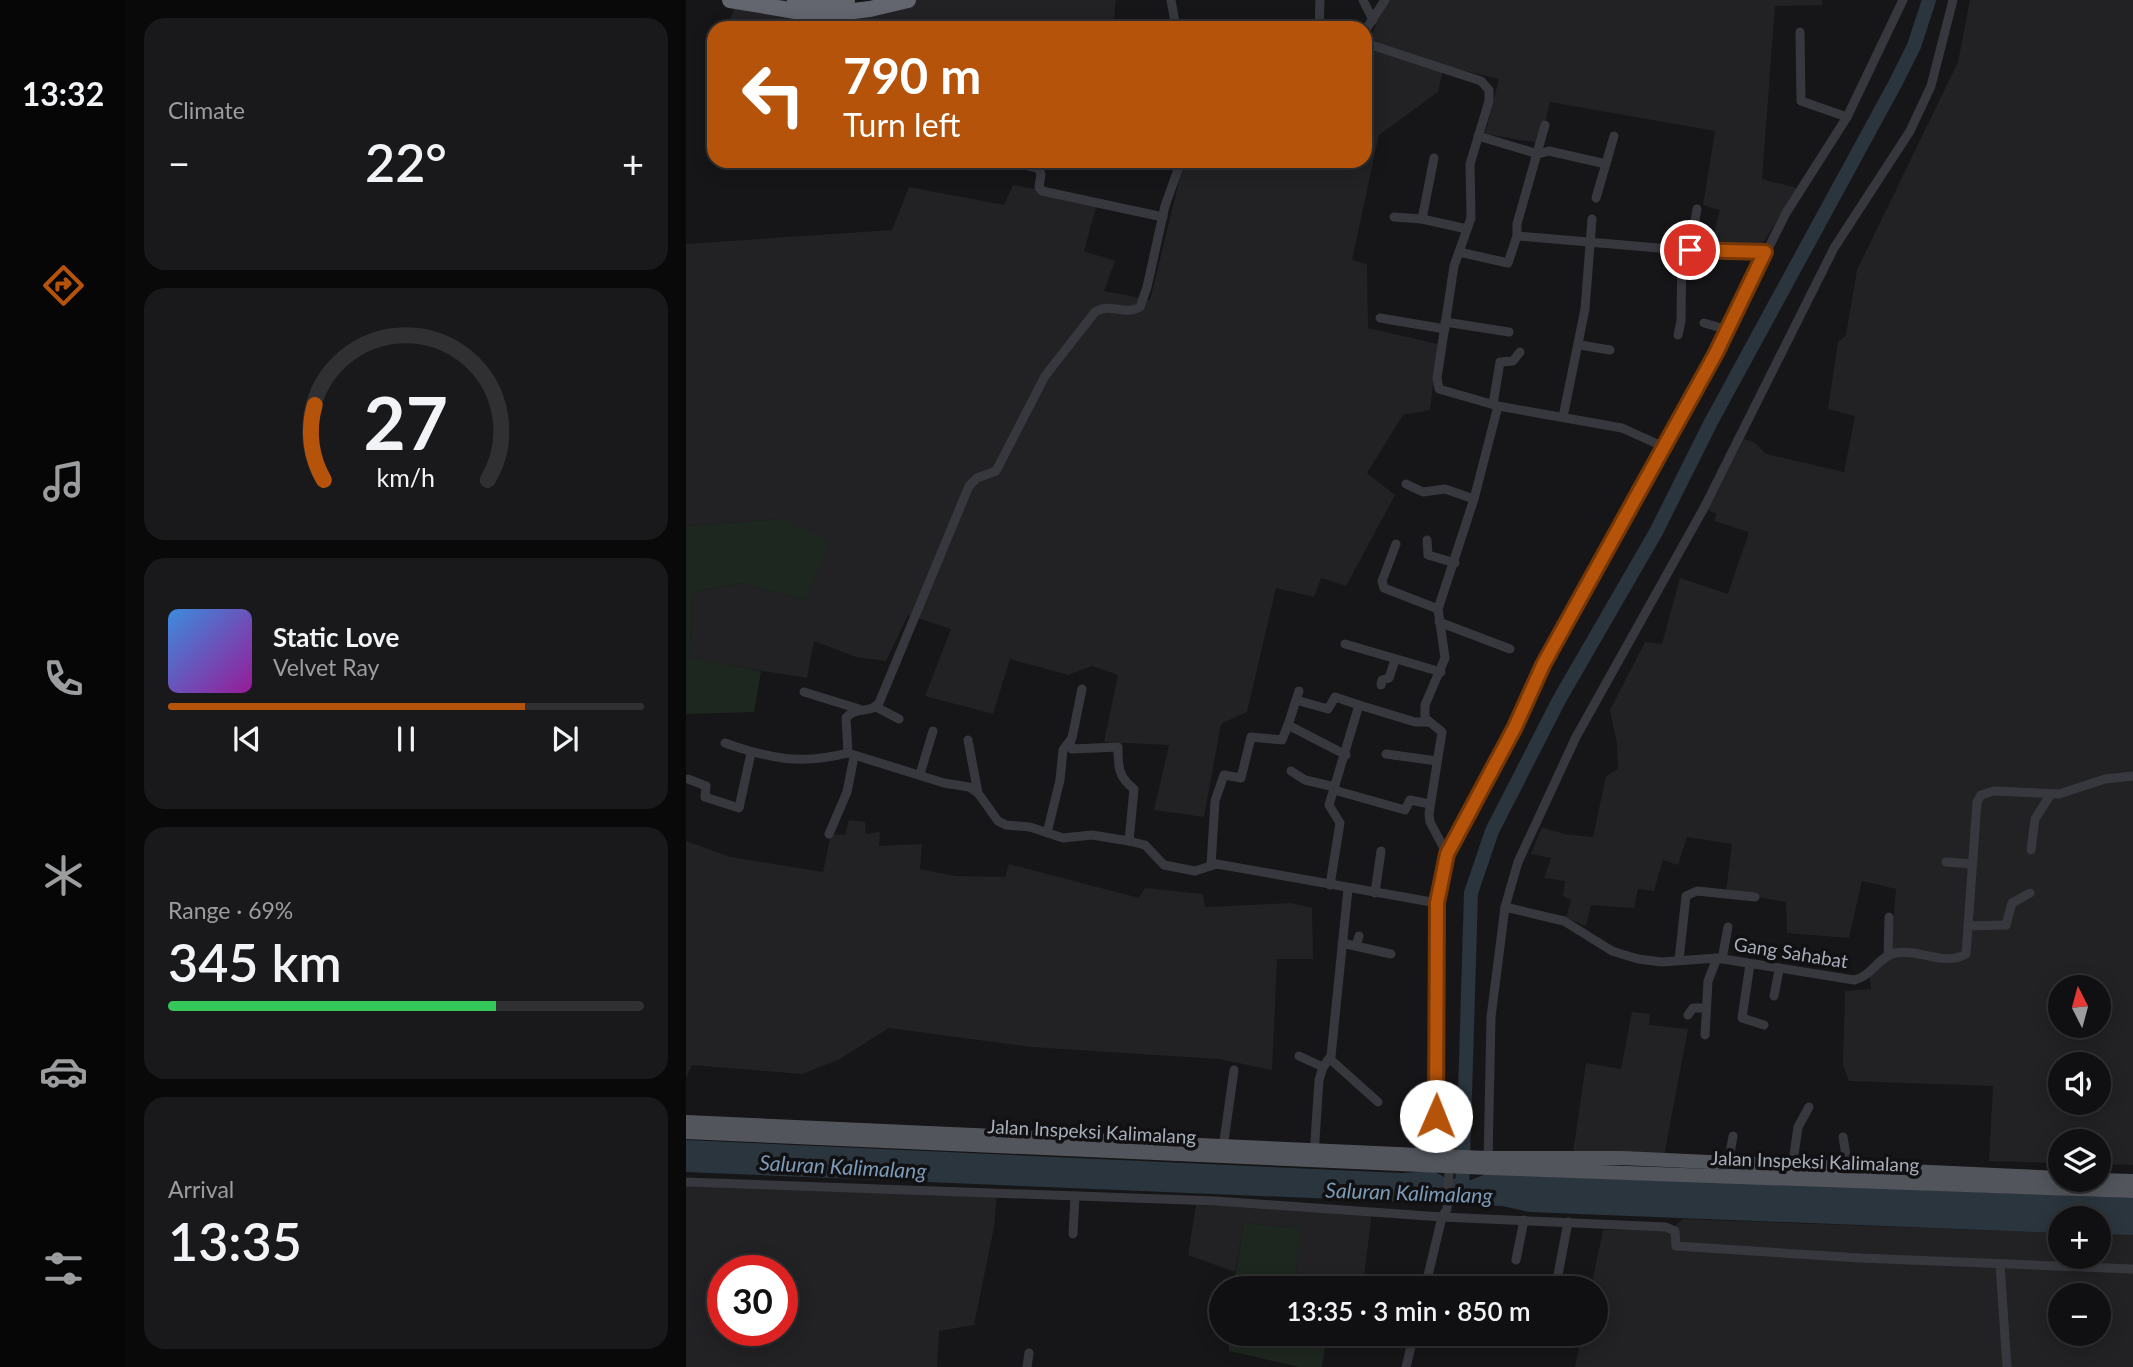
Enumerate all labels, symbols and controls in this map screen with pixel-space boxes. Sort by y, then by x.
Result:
text: 790 m [843,46,981,104]
icon: left [728,49,819,140]
text: 13:32 [22,74,104,113]
text: Climate [168,96,245,124]
text: Turn left [843,105,960,144]
text: 22° [365,131,447,193]
text: − [168,140,190,186]
text: + [622,140,644,186]
pin [1660,220,1720,280]
icon: arrive [1671,231,1709,269]
icon: directions [39,261,88,310]
text: 27 [364,378,448,466]
icon: music [39,457,88,506]
text: km/h [377,461,435,491]
text: Static Love [273,621,400,653]
text: Velvet Ray [273,653,379,681]
icon: phone [39,654,88,703]
icon: previous [228,720,266,758]
icon: pause [387,720,425,758]
icon: next [546,720,584,758]
icon: climate [39,851,88,900]
text: Range · 69% [168,896,293,924]
text: 345 km [168,931,342,993]
street label: Gang Sahabat [1732,932,1850,972]
north arrow [2048,975,2110,1038]
map controls [2048,975,2111,1346]
icon: car [39,1047,88,1096]
button: sound [2048,1052,2111,1115]
position arrow [1399,1079,1473,1153]
street label: Jalan Inspeksi Kalimalang [987,1114,1197,1148]
button: layers [2048,1129,2111,1192]
street label: Jalan Inspeksi Kalimalang [1710,1146,1920,1176]
water label: Saluran Kalimalang [759,1149,928,1183]
text: Arrival [168,1175,234,1203]
water label: Saluran Kalimalang [1325,1177,1494,1207]
button: + [2048,1206,2111,1269]
text: 13:35 [168,1210,302,1272]
icon: filters [39,1244,88,1293]
speed limit sign: 30 [707,1255,798,1346]
button: − [2048,1283,2111,1346]
text: 13:35 · 3 min · 850 m [1286,1295,1531,1327]

